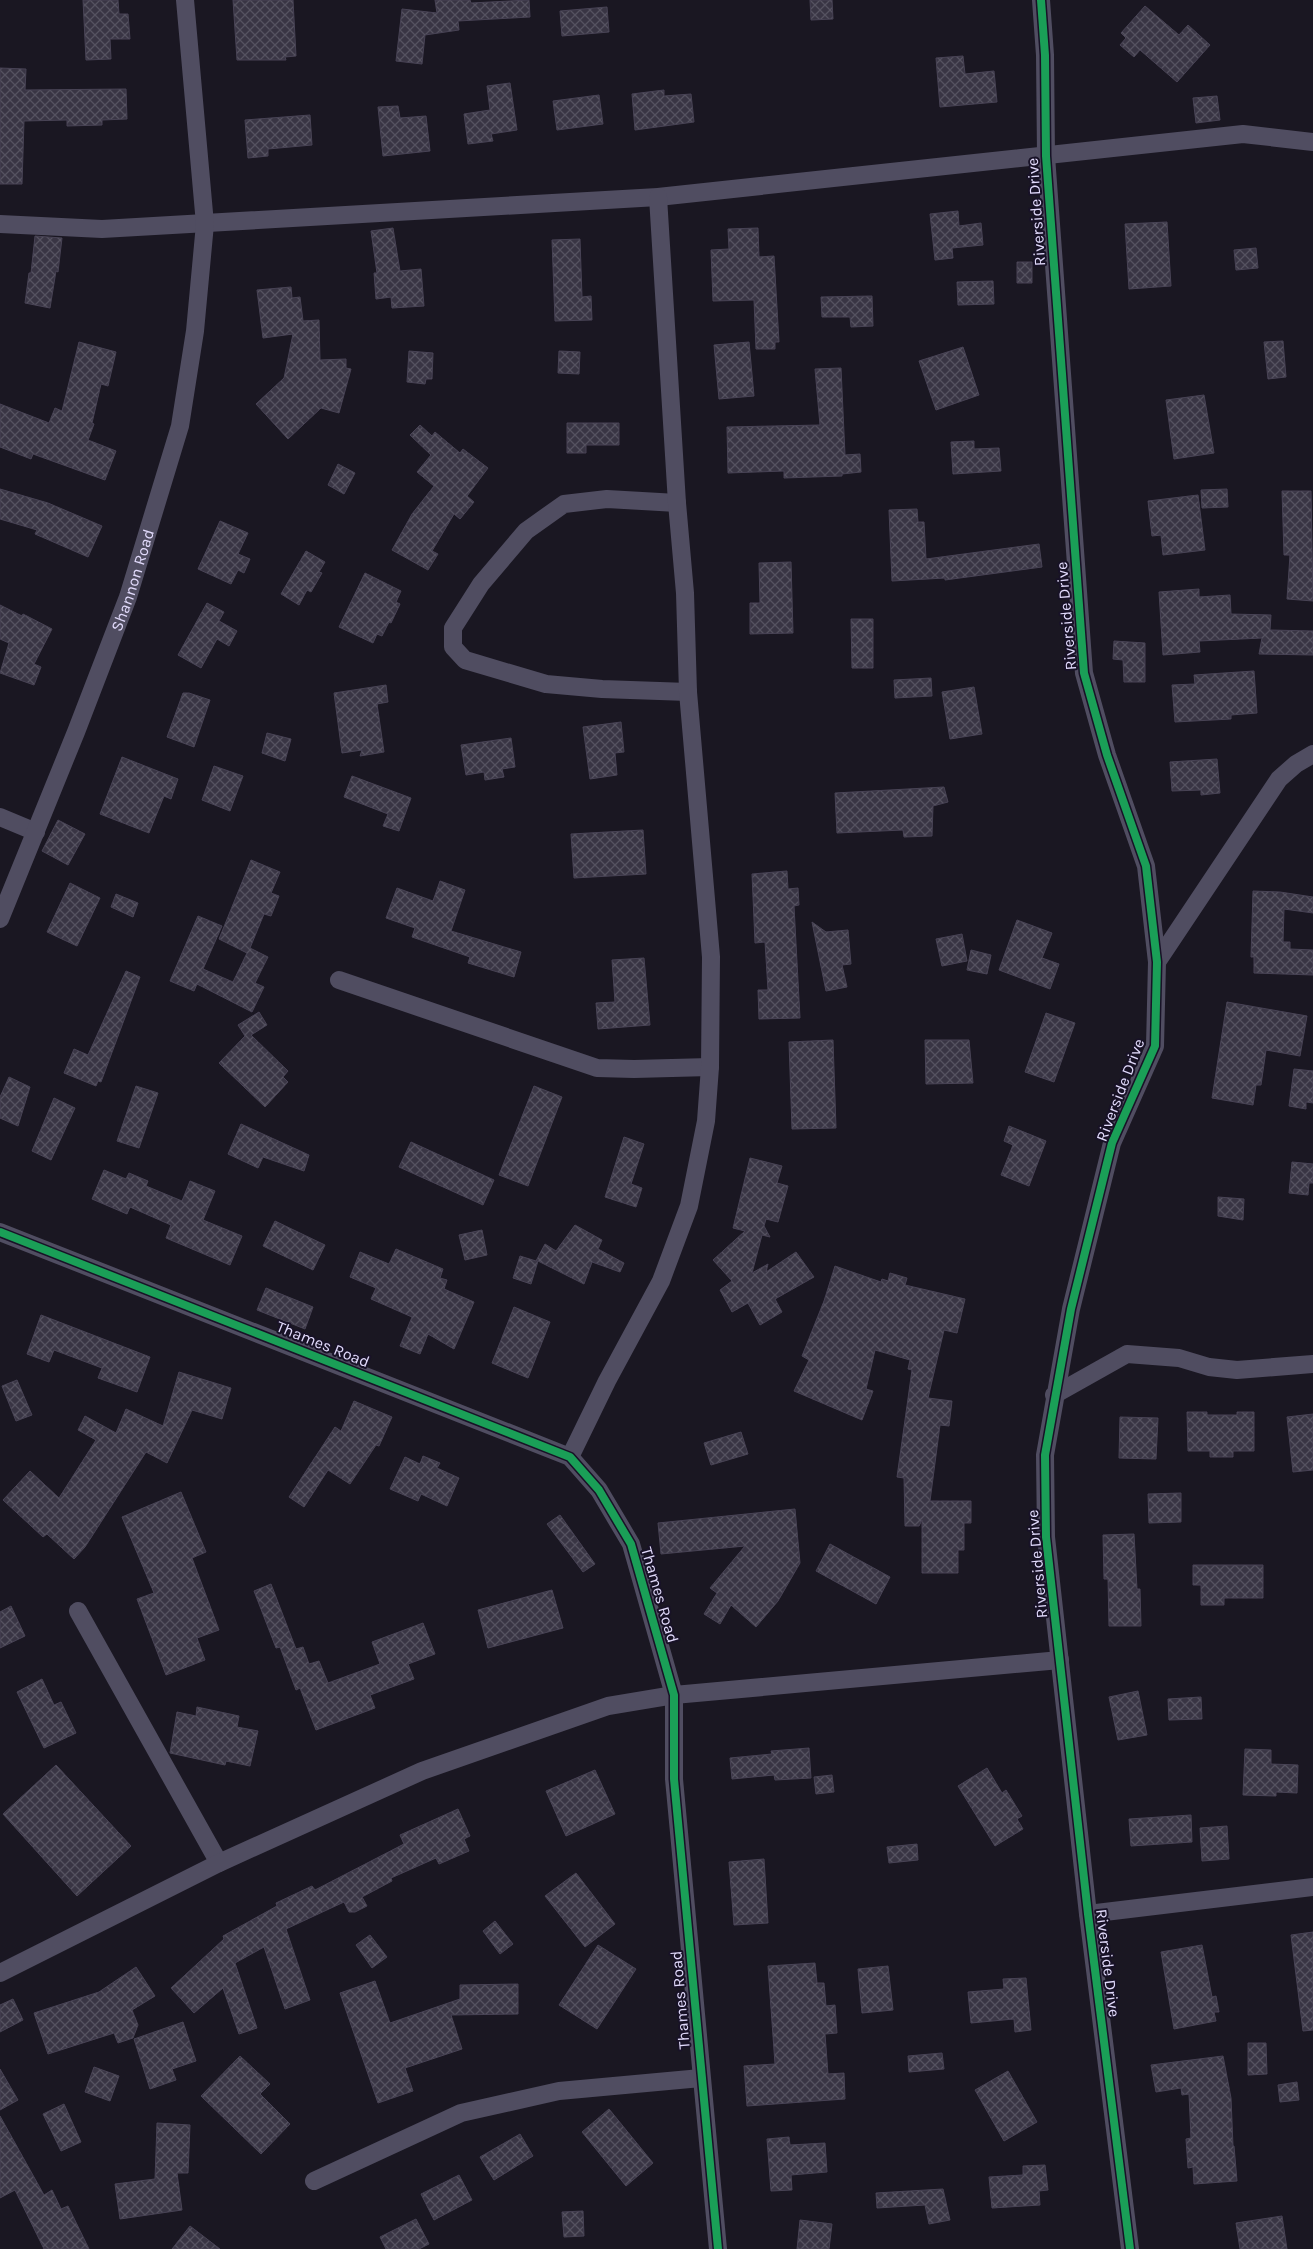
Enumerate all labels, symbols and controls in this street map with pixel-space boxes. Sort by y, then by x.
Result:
street label: Riverside Drive [1023,157,1049,267]
street label: Shannon Road [106,527,158,634]
street label: Riverside Drive [1052,561,1080,671]
street label: Riverside Drive [1092,1036,1148,1144]
street label: Thames Road [274,1317,372,1371]
street label: Riverside Drive [1023,1509,1051,1619]
street label: Thames Road [637,1545,683,1645]
street label: Riverside Drive [1092,1908,1124,2018]
street label: Thames Road [666,1950,694,2050]

